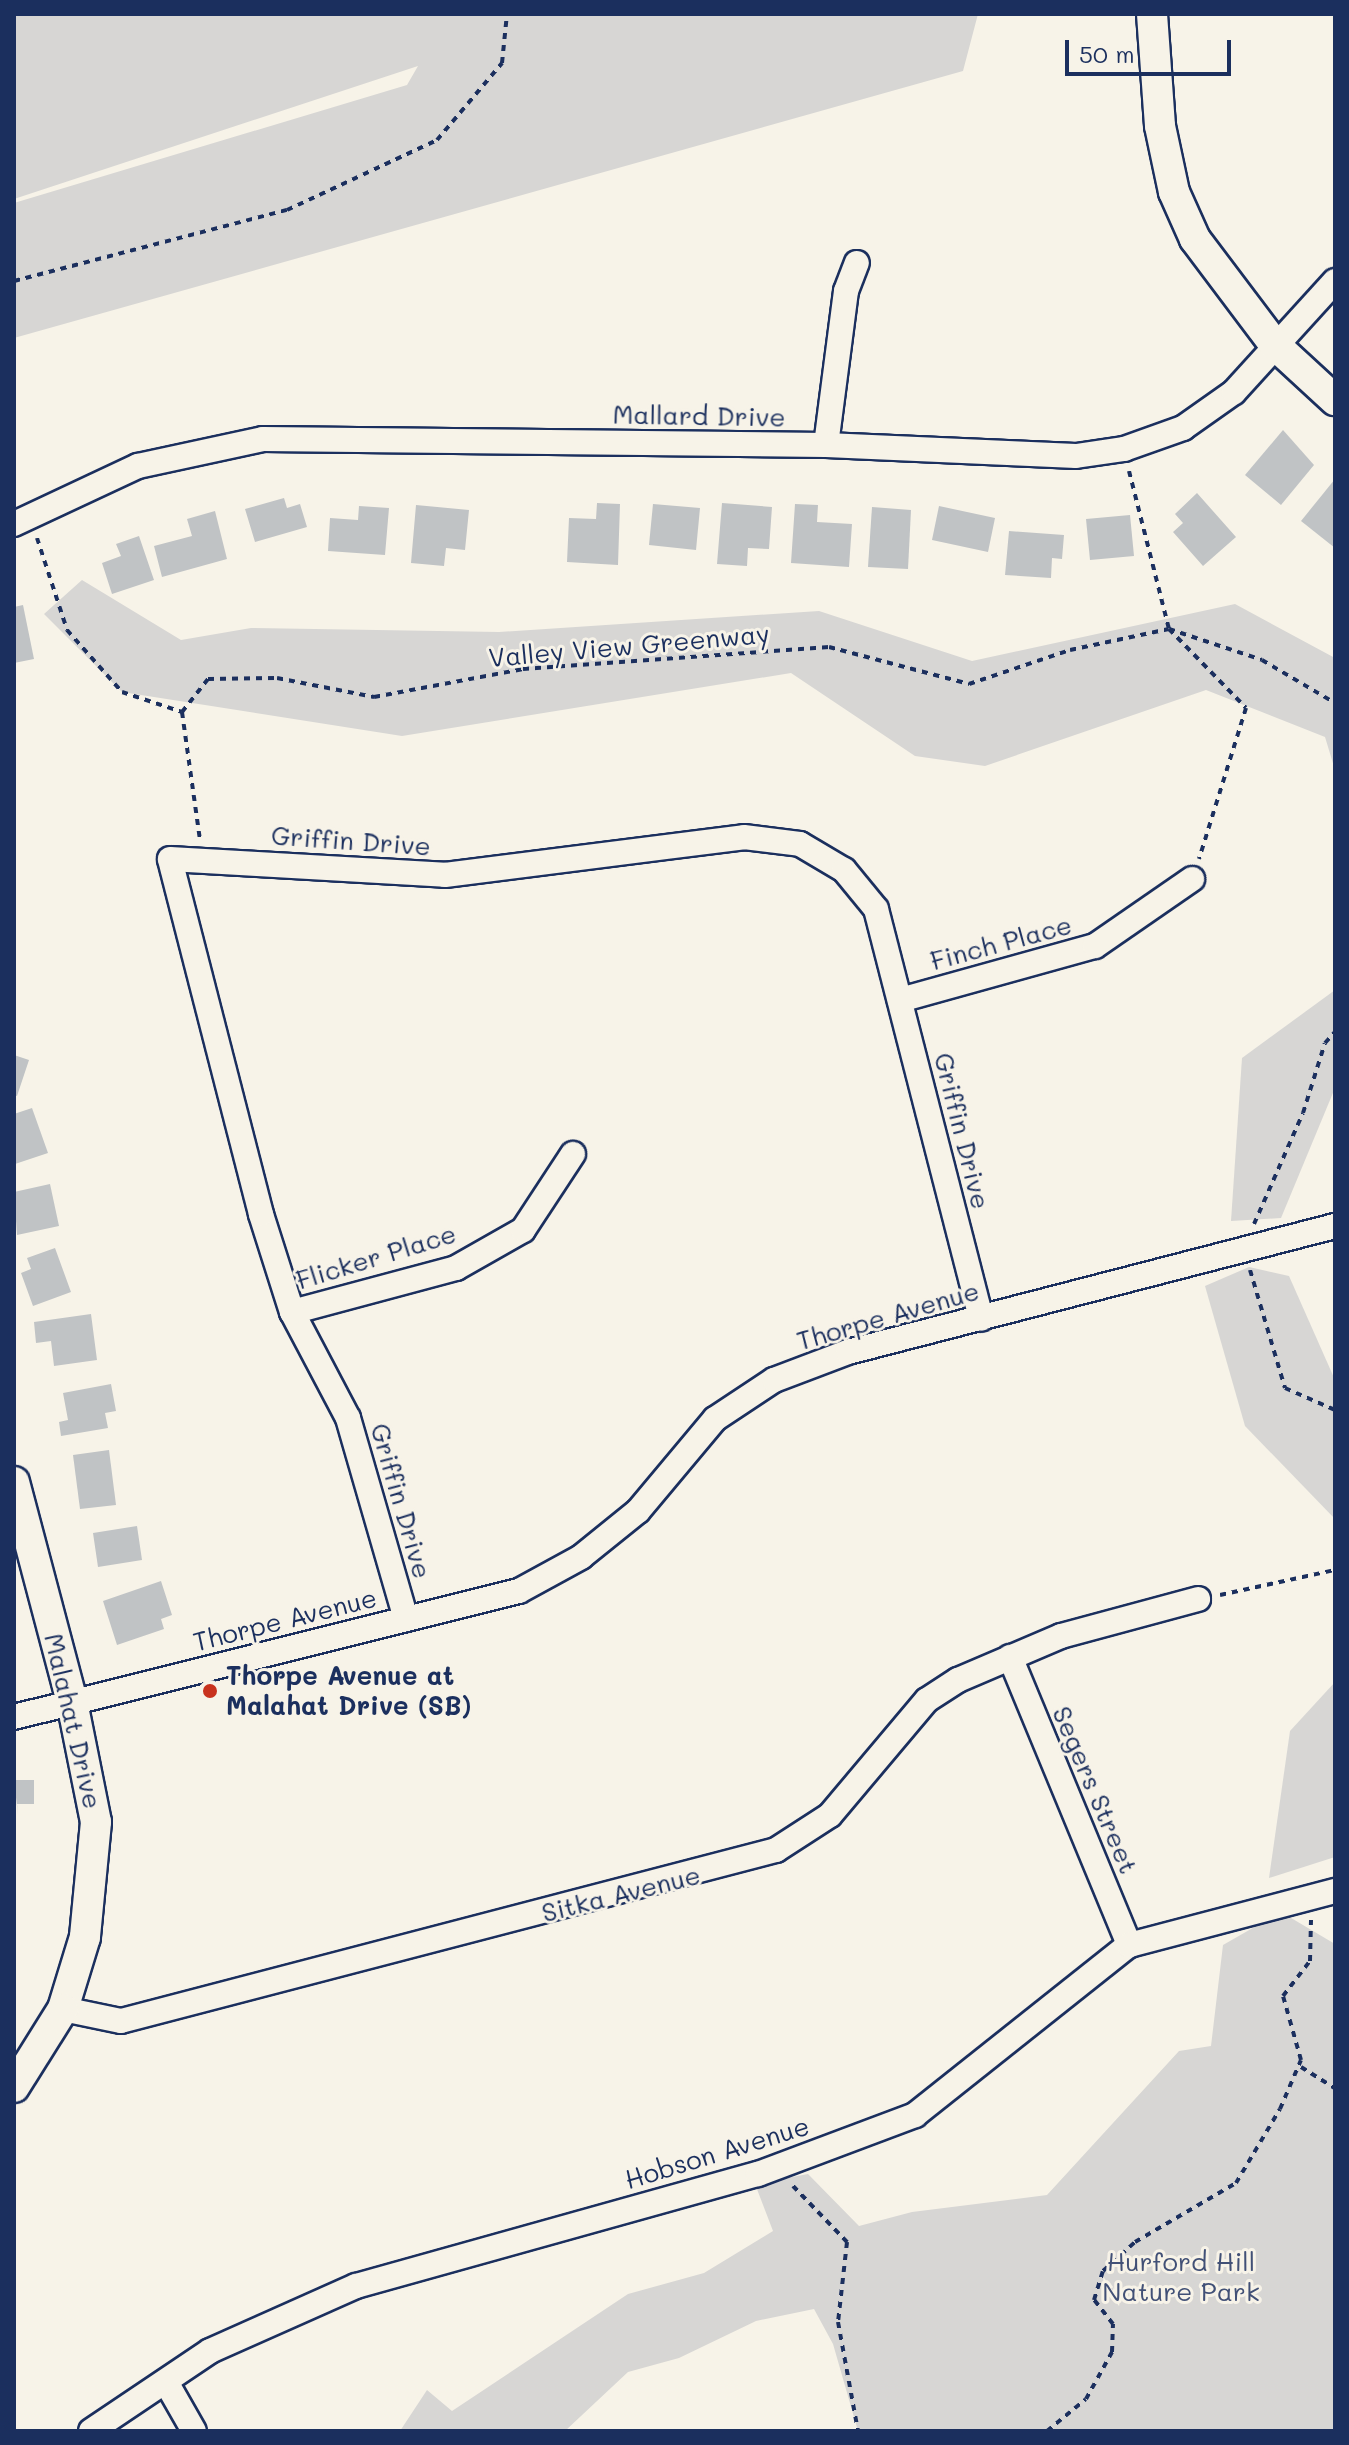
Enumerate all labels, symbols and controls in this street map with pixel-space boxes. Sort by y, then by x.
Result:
scale bar [1069,24,1235,74]
text: 50 m [1079,38,1135,69]
street label: Mallard Drive [612,399,786,433]
street label: Valley View Greenway [487,618,771,674]
street label: Griffin Drive [270,820,432,862]
street label: Finch Place [927,909,1075,977]
street label: Griffin Drive [928,1050,996,1212]
street label: Flicker Place [292,1218,460,1296]
street label: Thorpe Avenue [793,1275,983,1357]
street label: Griffin Drive [364,1420,438,1582]
street label: Thorpe Avenue [190,1582,380,1658]
street label: Malahat Drive [38,1630,108,1812]
place label: Thorpe Avenue at Malahat Drive (SB) [226,1660,471,1722]
marker: Thorpe Avenue at Malahat Drive (SB) [201,1682,219,1700]
street label: Segers Street [1046,1702,1144,1878]
street label: Sitka Avenue [538,1859,704,1929]
street label: Hobson Avenue [621,2110,813,2196]
park label: Hurford Hill Nature Park [1102,2246,1260,2308]

